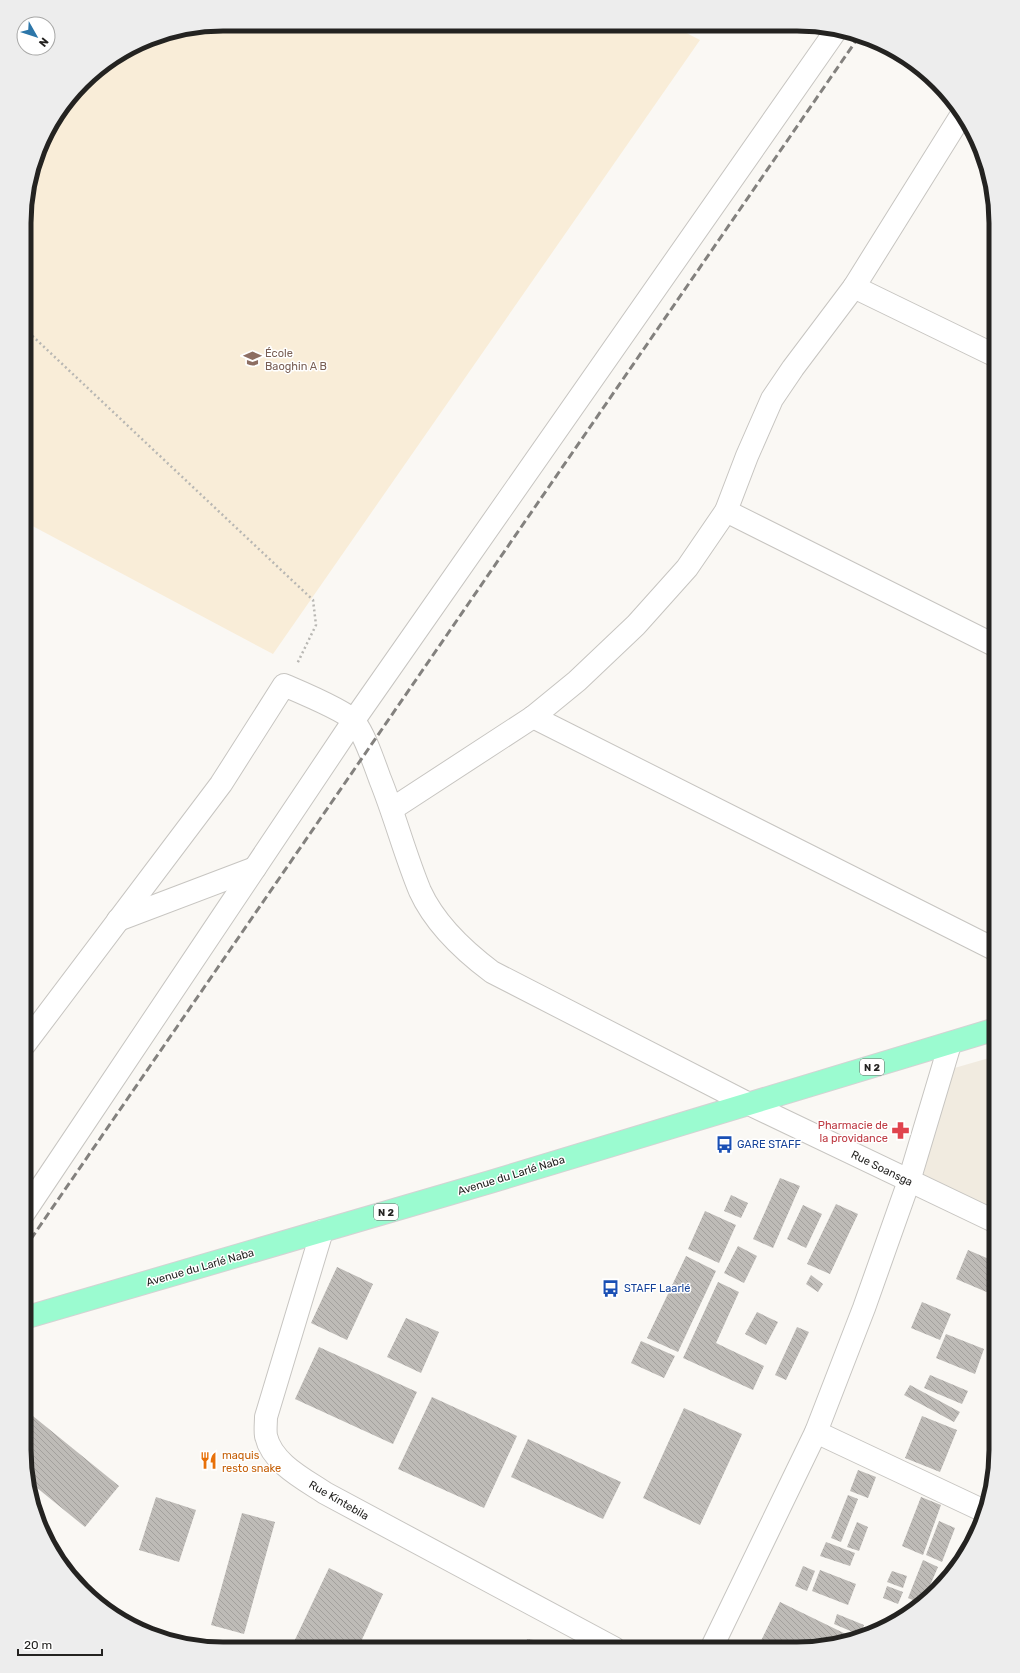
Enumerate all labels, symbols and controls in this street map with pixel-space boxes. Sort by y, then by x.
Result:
north arrow [16,16,56,56]
text: N [36,35,51,49]
place label: École Baoghin A B [265,347,327,373]
school or university icon: École Baoghin A B [242,349,262,369]
road number: N 2 [860,1059,884,1075]
place label: Pharmacie de la providance [818,1119,888,1145]
pharmacy icon: Pharmacie de la providance [891,1121,911,1141]
bus stop icon: GARE STAFF [714,1134,734,1154]
place label: GARE STAFF [737,1138,801,1151]
street label: Rue Soansga [849,1148,915,1189]
street label: Avenue du Larlé Naba [456,1153,566,1198]
road number: N 2 [374,1204,398,1220]
street label: Avenue du Larlé Naba [145,1246,255,1289]
bus stop icon: STAFF Laarlé [601,1278,621,1298]
place label: STAFF Laarlé [624,1282,690,1295]
place label: maquis resto snake [222,1449,281,1475]
restaurant icon: maquis resto snake [199,1451,219,1471]
street label: Rue Kintebila [307,1478,371,1523]
scale bar [18,1631,102,1657]
text: 20 m [24,1638,52,1652]

